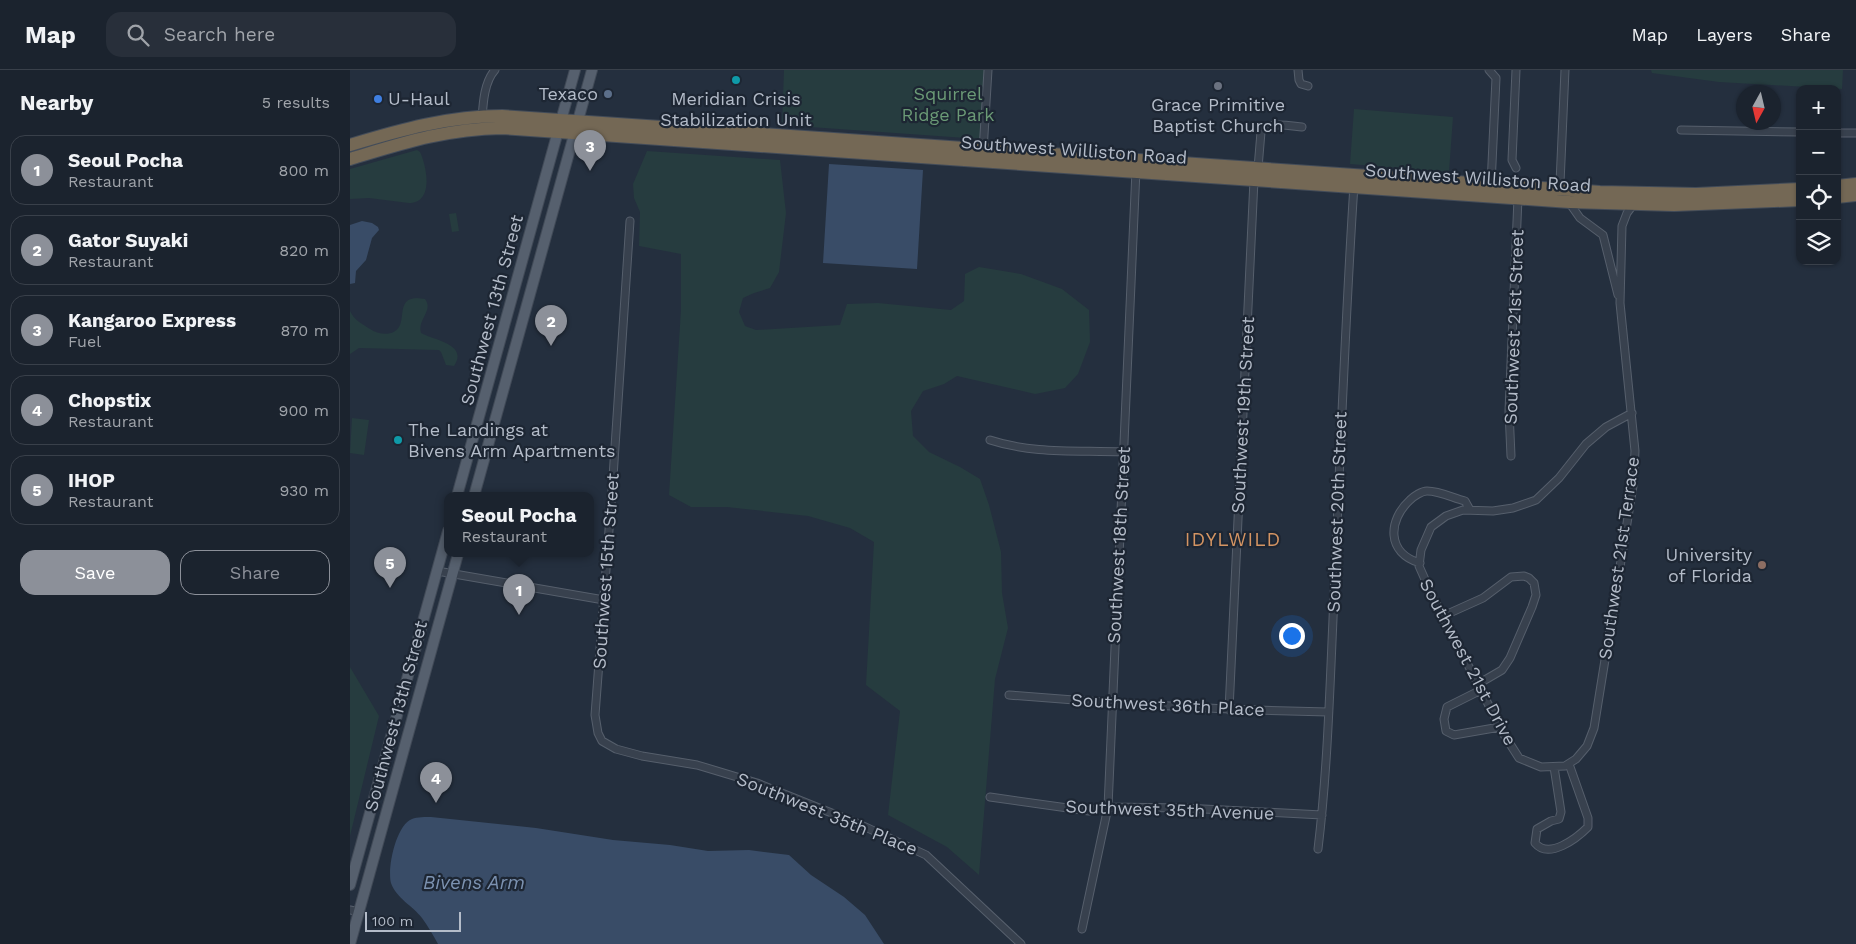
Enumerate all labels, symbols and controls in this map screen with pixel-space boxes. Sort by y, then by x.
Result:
search box [106,12,456,57]
text: Map [25,21,76,49]
icon: search [124,21,152,49]
text: Search here [164,23,275,46]
text: Map [1631,24,1668,45]
text: Layers [1696,24,1753,45]
text: Share [1781,24,1831,45]
marker: Meridian Crisis Stabilization Unit [730,74,742,86]
marker: Grace Primitive Baptist Church [1212,80,1224,92]
place label: Texaco [539,83,598,104]
park label: Squirrel Ridge Park [902,83,994,125]
north arrow [1736,85,1781,130]
map controls [1796,85,1841,265]
button: + [1796,85,1841,130]
place label: U-Haul [388,88,450,109]
marker: Texaco [602,88,614,100]
place label: Meridian Crisis Stabilization Unit [660,88,812,130]
text: Nearby [20,90,93,115]
text: 5 results [262,93,330,112]
marker: U-Haul [372,93,384,105]
place label: Grace Primitive Baptist Church [1151,94,1285,136]
pin: 3 [574,130,606,171]
button: − [1796,130,1841,175]
street label: Southwest Williston Road [960,131,1188,168]
text: Seoul Pocha [68,149,183,172]
street label: Southwest Williston Road [1364,159,1592,196]
text: 1 [34,161,40,180]
text: 800 m [279,161,329,180]
text: Restaurant [68,172,154,191]
button: locate [1796,175,1841,220]
street label: Southwest 13th Street [456,212,527,407]
button: layers [1796,220,1841,265]
text: Gator Suyaki [68,229,188,252]
street label: Southwest 21st Street [1500,229,1527,425]
text: 2 [32,241,42,260]
text: 820 m [279,241,329,260]
text: Restaurant [68,252,154,271]
pin: 2 [535,305,567,346]
text: Kangaroo Express [68,309,236,332]
street label: Southwest 19th Street [1227,316,1258,514]
text: 3 [32,321,42,340]
text: 870 m [280,321,329,340]
text: Fuel [68,332,101,351]
text: Chopstix [68,389,151,412]
text: 4 [32,401,42,420]
text: 900 m [279,401,329,420]
street label: Southwest 20th Street [1322,411,1351,613]
text: Restaurant [68,412,154,431]
place label: The Landings at Bivens Arm Apartments [408,419,615,461]
marker: The Landings at Bivens Arm Apartments [392,434,404,446]
street label: Southwest 18th Street [1103,446,1134,644]
street label: Southwest 21st Terrace [1594,455,1643,661]
text: IHOP [68,469,115,492]
street label: Southwest 15th Street [588,472,623,670]
text: 5 [32,481,42,500]
text: 930 m [279,481,329,500]
text: Restaurant [68,492,154,511]
popup [444,492,594,557]
text: Seoul Pocha [461,504,577,527]
text: Restaurant [461,527,547,546]
district label: IDYLWILD [1185,528,1281,551]
place label: University of Florida [1666,544,1753,586]
pin: 5 [374,547,406,588]
button: Save [20,550,170,595]
button: Share [180,550,330,595]
marker: University of Florida [1756,559,1768,571]
pin: 1 [503,574,535,615]
street label: Southwest 21st Drive [1416,575,1521,749]
street label: Southwest 13th Street [360,618,431,813]
your location [1279,623,1305,649]
street label: Southwest 36th Place [1071,689,1265,720]
pin: 4 [420,762,452,803]
street label: Southwest 35th Place [734,768,921,859]
street label: Southwest 35th Avenue [1065,795,1275,824]
water label: Bivens Arm [423,871,525,894]
scale bar [365,909,461,932]
text: 100 m [372,913,413,929]

